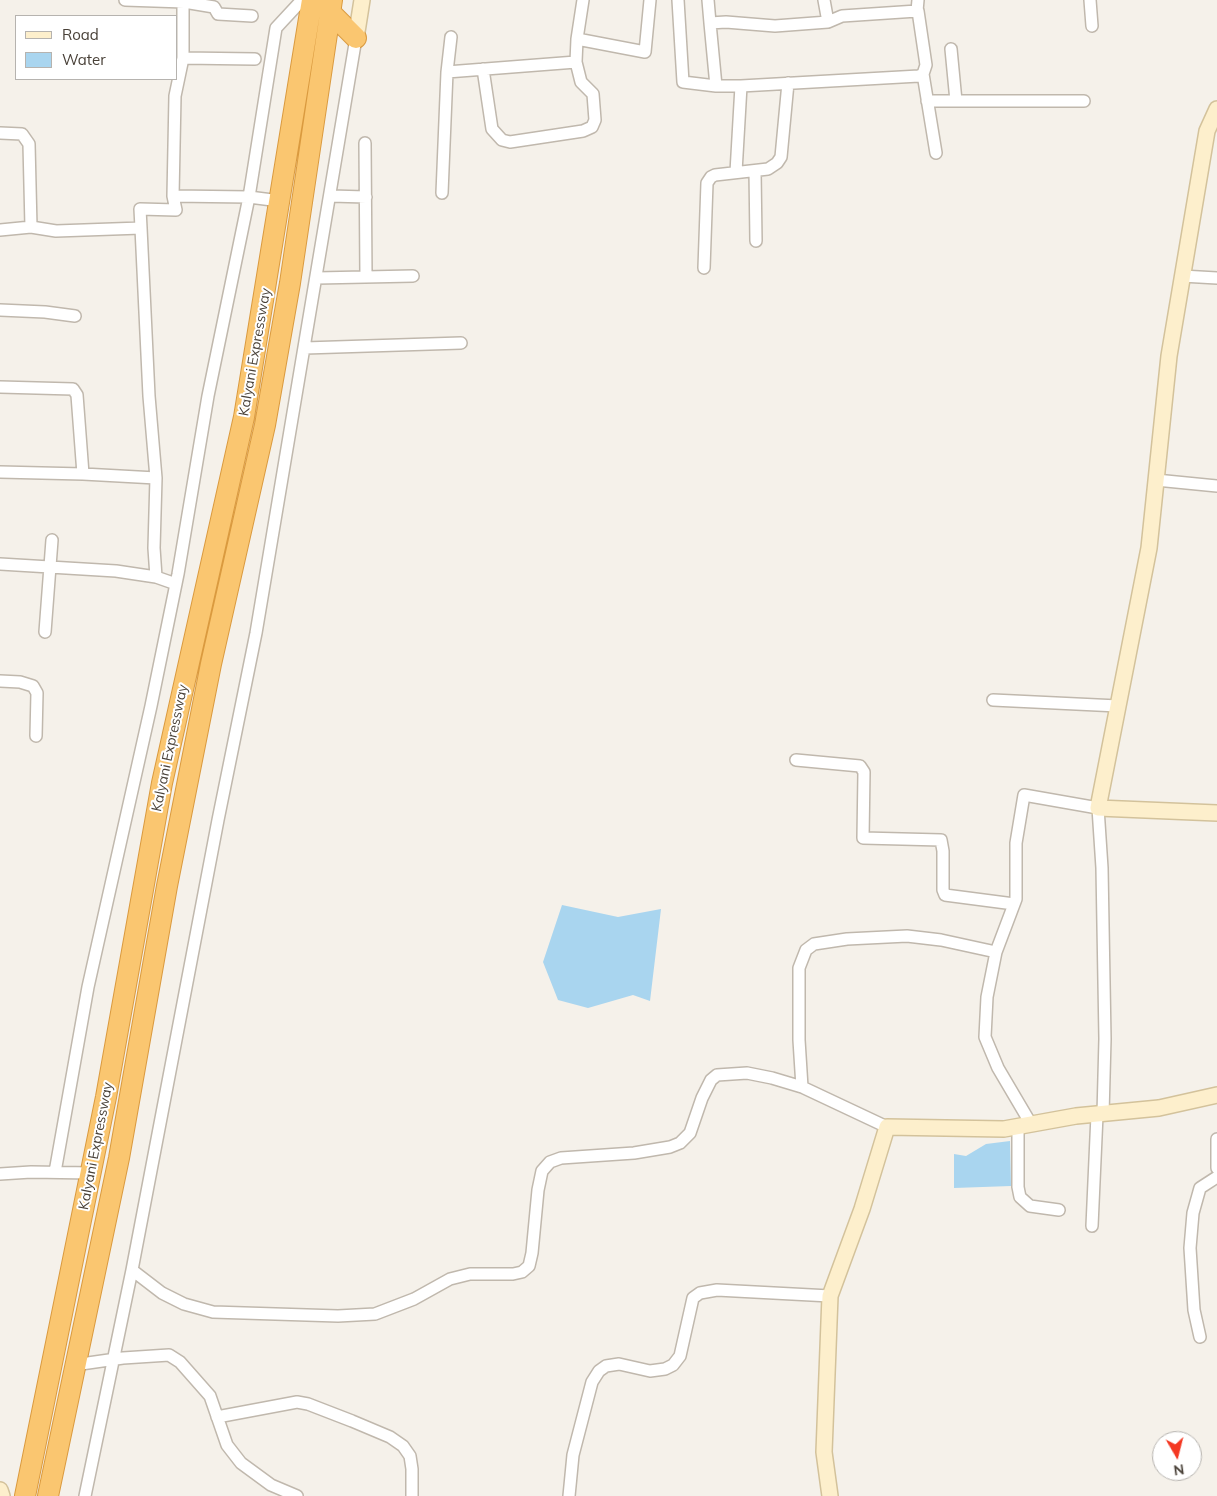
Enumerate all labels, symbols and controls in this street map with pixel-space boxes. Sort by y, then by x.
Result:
legend [15,15,178,80]
text: Road [62,25,99,44]
text: Water [62,50,106,69]
street label: Kalyani Expressway [235,287,275,417]
street label: Kalyani Expressway [148,683,192,813]
street label: Kalyani Expressway [75,1081,117,1211]
north arrow [1152,1431,1202,1481]
text: N [1172,1460,1185,1480]

